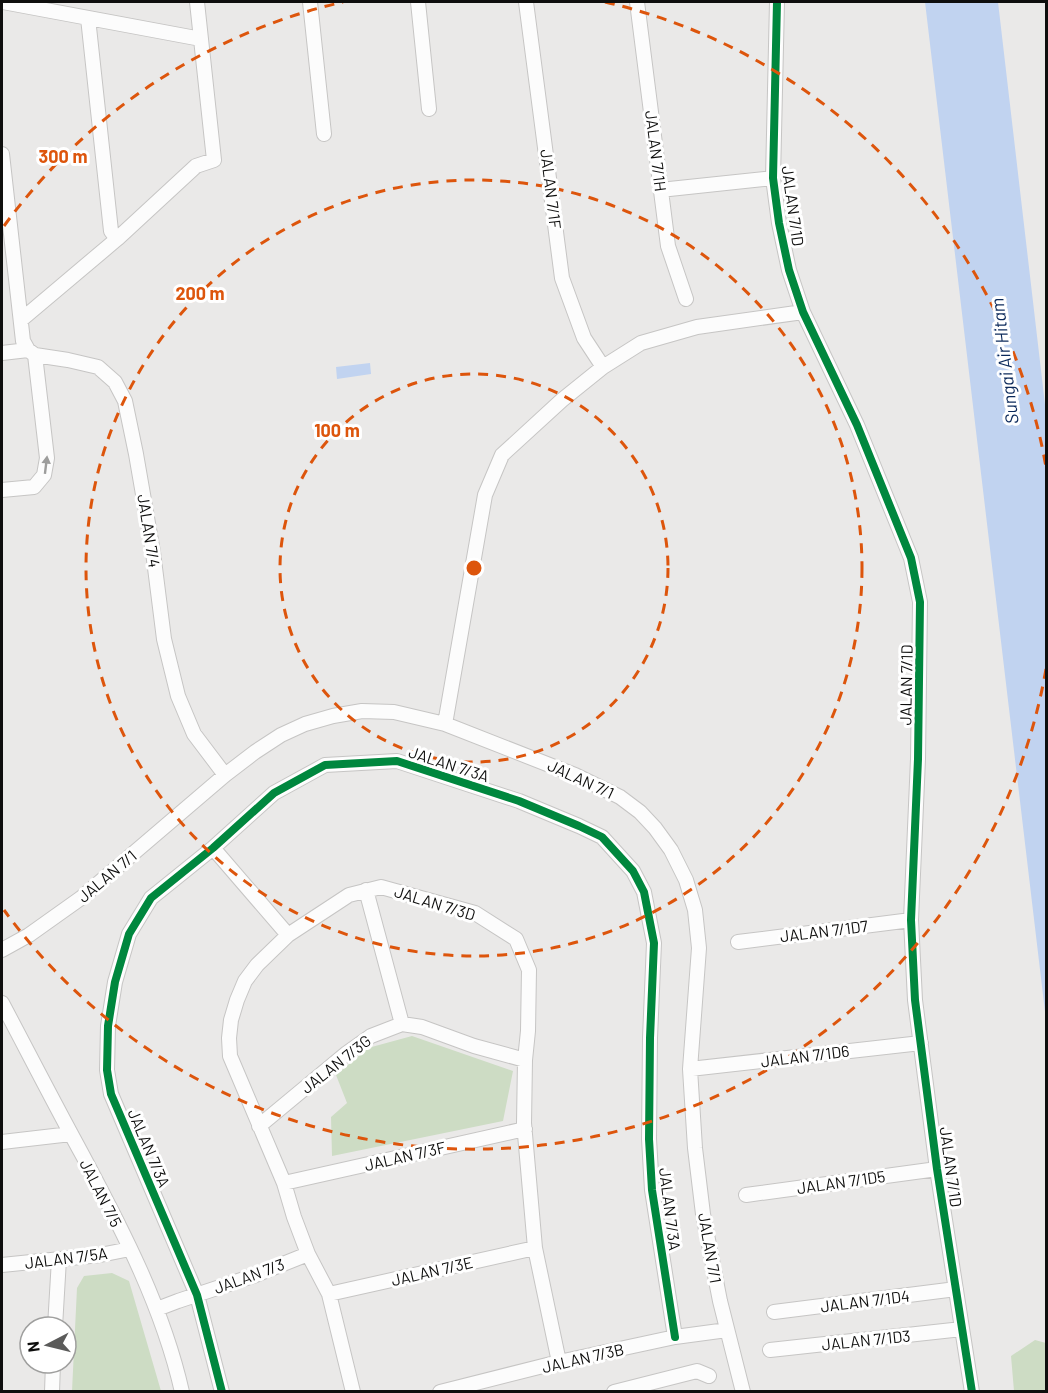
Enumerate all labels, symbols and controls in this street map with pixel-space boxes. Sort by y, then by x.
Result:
street label: JALAN 7/1H [642,109,671,192]
text: 300 m [39,145,87,167]
street label: JALAN 7/1F [537,148,566,230]
street label: JALAN 7/1D [778,165,809,247]
text: 200 m [175,282,225,304]
water label: Sungai Air Hitam [985,297,1023,425]
text: 100 m [314,419,360,441]
one-way arrow [41,455,50,474]
street label: JALAN 7/4 [134,493,165,569]
centre of rings [464,558,484,578]
street label: JALAN 7/1D [895,644,916,726]
street label: JALAN 7/3A [407,742,492,786]
street label: JALAN 7/1 [545,755,617,802]
street label: JALAN 7/1 [73,846,140,906]
street label: JALAN 7/3D [392,881,478,924]
street label: JALAN 7/1D7 [779,916,869,945]
street label: JALAN 7/3G [297,1030,374,1097]
street label: JALAN 7/1D6 [760,1041,850,1070]
street label: JALAN 7/3A [124,1106,175,1190]
street label: JALAN 7/1D [936,1126,967,1208]
street label: JALAN 7/3F [362,1137,447,1174]
street label: JALAN 7/5 [76,1156,127,1230]
street label: JALAN 7/3A [656,1166,685,1252]
street label: JALAN 7/1D5 [796,1166,886,1197]
street label: JALAN 7/1 [695,1211,726,1284]
street label: JALAN 7/5A [23,1243,109,1272]
street label: JALAN 7/3E [389,1252,475,1289]
street label: JALAN 7/3 [211,1254,287,1297]
street label: JALAN 7/1D4 [819,1286,911,1315]
north arrow [18,1315,78,1375]
street label: JALAN 7/1D3 [821,1325,911,1354]
street label: JALAN 7/3B [540,1339,626,1376]
text: N [23,1340,43,1353]

